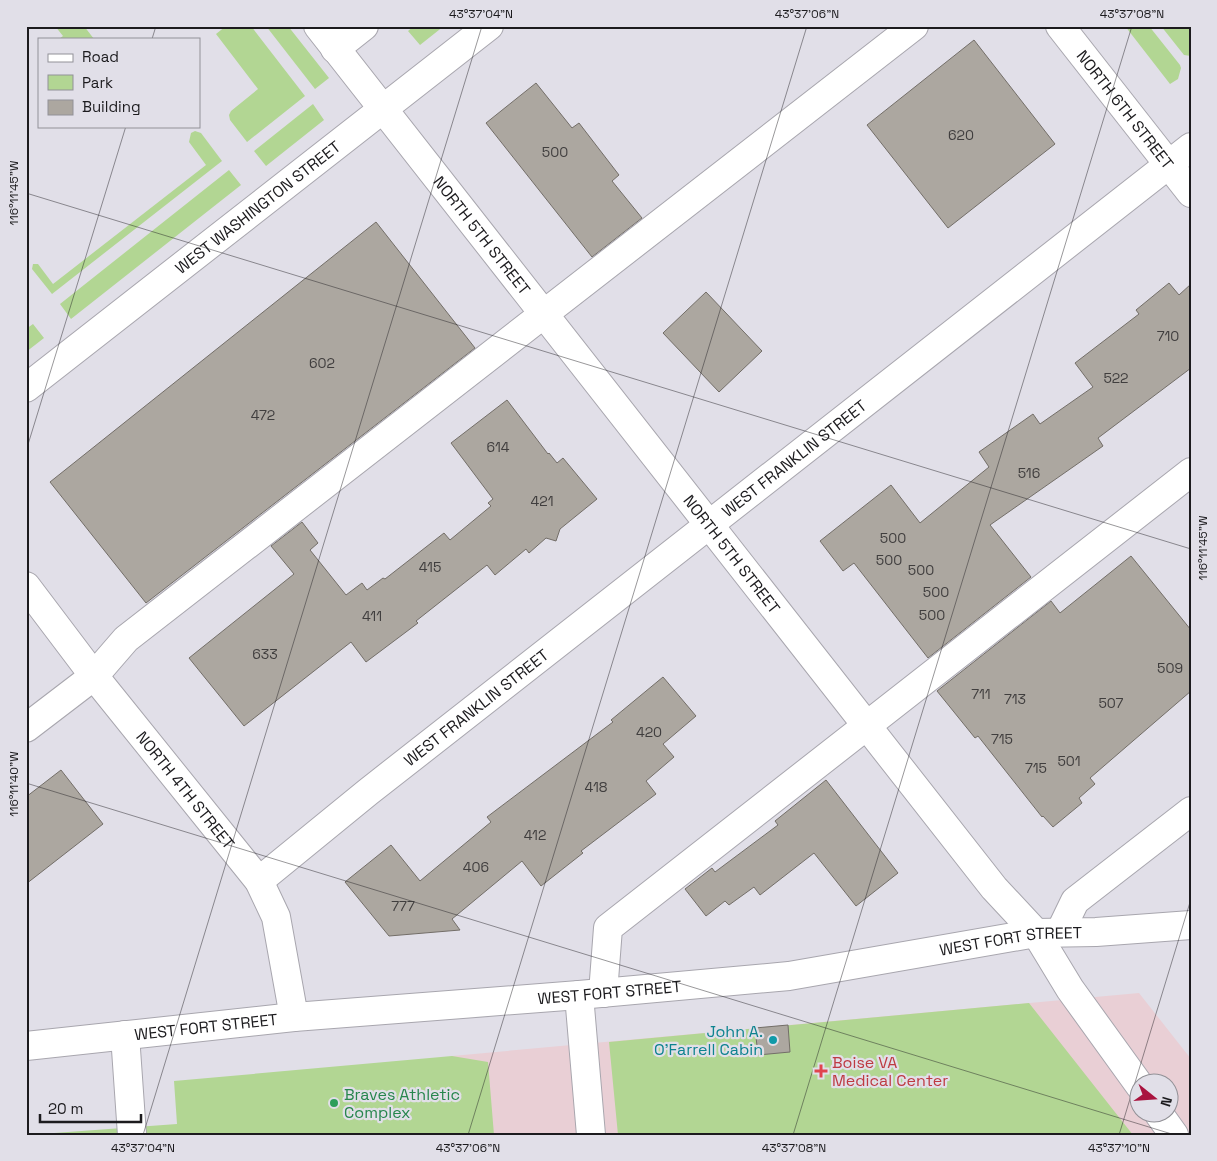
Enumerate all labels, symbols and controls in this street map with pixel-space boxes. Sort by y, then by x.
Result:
text: 43°37'04"N [449,6,513,22]
text: 43°37'06"N [775,6,839,22]
text: 43°37'08"N [1100,6,1164,22]
legend [38,38,200,128]
street label: NORTH 6TH STREET [1072,46,1178,173]
text: Road [82,47,119,66]
text: Park [82,73,113,92]
text: Building [82,97,141,116]
house number: 620 [948,126,974,144]
street label: WEST WASHINGTON STREET [171,136,345,279]
house number: 500 [542,143,568,161]
text: 116°11'45"W [6,160,22,225]
street label: NORTH 5TH STREET [429,172,535,299]
house number: 710 [1157,327,1179,345]
house number: 602 [309,354,335,372]
house number: 522 [1103,369,1129,387]
street label: WEST FRANKLIN STREET [718,395,871,522]
house number: 472 [251,406,275,424]
house number: 614 [486,438,510,456]
house number: 516 [1018,464,1040,482]
street label: NORTH 5TH STREET [679,491,785,618]
house number: 421 [530,492,554,510]
text: 116°11'45"W [1195,515,1211,580]
house number: 500 [880,529,906,547]
house number: 500 [876,551,902,569]
house number: 415 [419,558,441,576]
house number: 500 [908,561,934,579]
house number: 500 [923,583,949,601]
house number: 500 [919,606,945,624]
house number: 411 [362,607,382,625]
street label: WEST FRANKLIN STREET [400,644,553,771]
house number: 633 [252,645,278,663]
house number: 509 [1157,659,1183,677]
house number: 711 [971,685,991,703]
house number: 713 [1004,690,1026,708]
house number: 507 [1098,694,1124,712]
house number: 420 [636,723,662,741]
street label: NORTH 4TH STREET [131,727,239,854]
house number: 715 [991,730,1013,748]
text: 116°11'40"W [6,751,22,817]
house number: 501 [1057,752,1081,770]
house number: 715 [1025,759,1047,777]
house number: 418 [585,778,608,796]
house number: 412 [524,826,546,844]
house number: 406 [463,858,489,876]
house number: 777 [391,897,415,915]
street label: WEST FORT STREET [938,922,1082,961]
street label: WEST FORT STREET [537,976,682,1009]
street label: WEST FORT STREET [133,1009,279,1045]
place label: John A. O'Farrell Cabin [654,1021,763,1060]
marker: John A. O'Farrell Cabin [767,1034,779,1046]
place label: Boise VA Medical Center [832,1052,948,1091]
marker: Boise VA Medical Center [814,1064,828,1078]
north arrow [1130,1074,1180,1124]
place label: Braves Athletic Complex [344,1084,460,1123]
scale bar [40,1091,141,1123]
text: N [1156,1095,1176,1109]
marker: Braves Athletic Complex [328,1097,340,1109]
text: 20 m [48,1099,83,1118]
text: 43°37'04"N [111,1140,175,1156]
text: 43°37'06"N [436,1140,500,1156]
text: 43°37'08"N [762,1140,826,1156]
text: 43°37'10"N [1088,1140,1150,1156]

